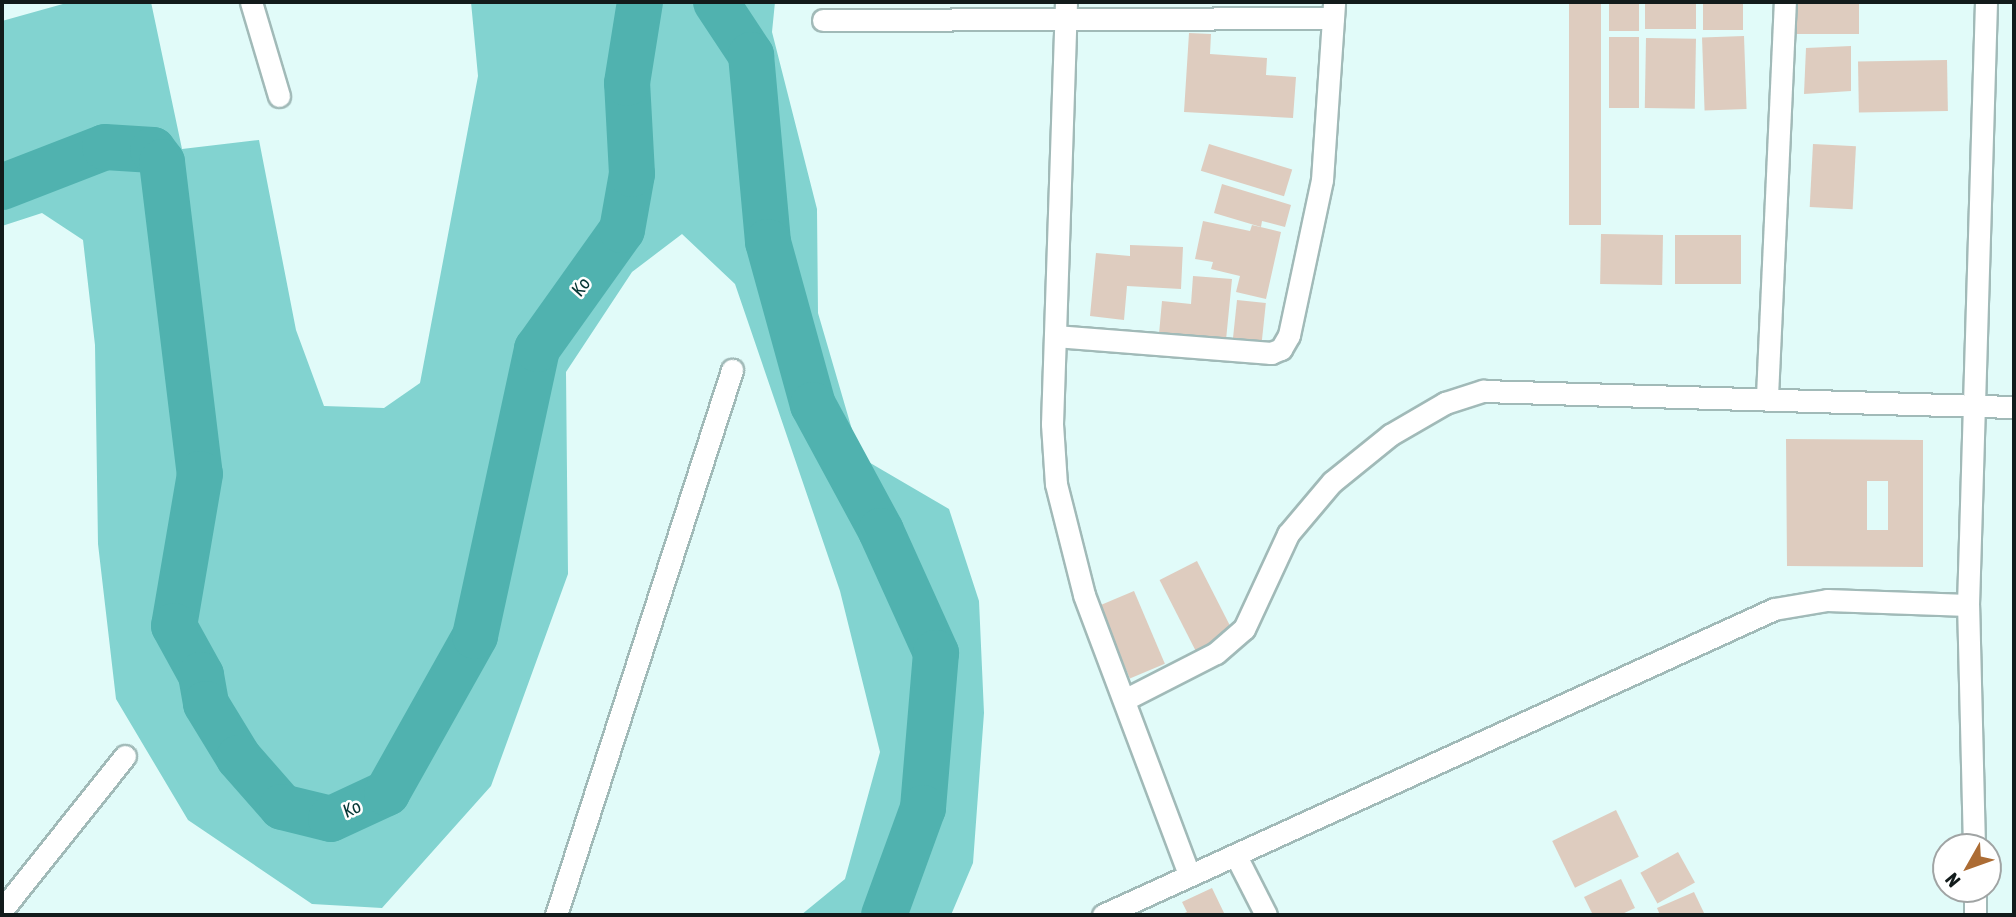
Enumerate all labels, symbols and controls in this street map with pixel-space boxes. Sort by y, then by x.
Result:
water label: Ko [567,273,595,301]
water label: Ko [339,795,365,823]
north arrow [1932,833,2002,903]
text: N [1940,869,1964,892]

